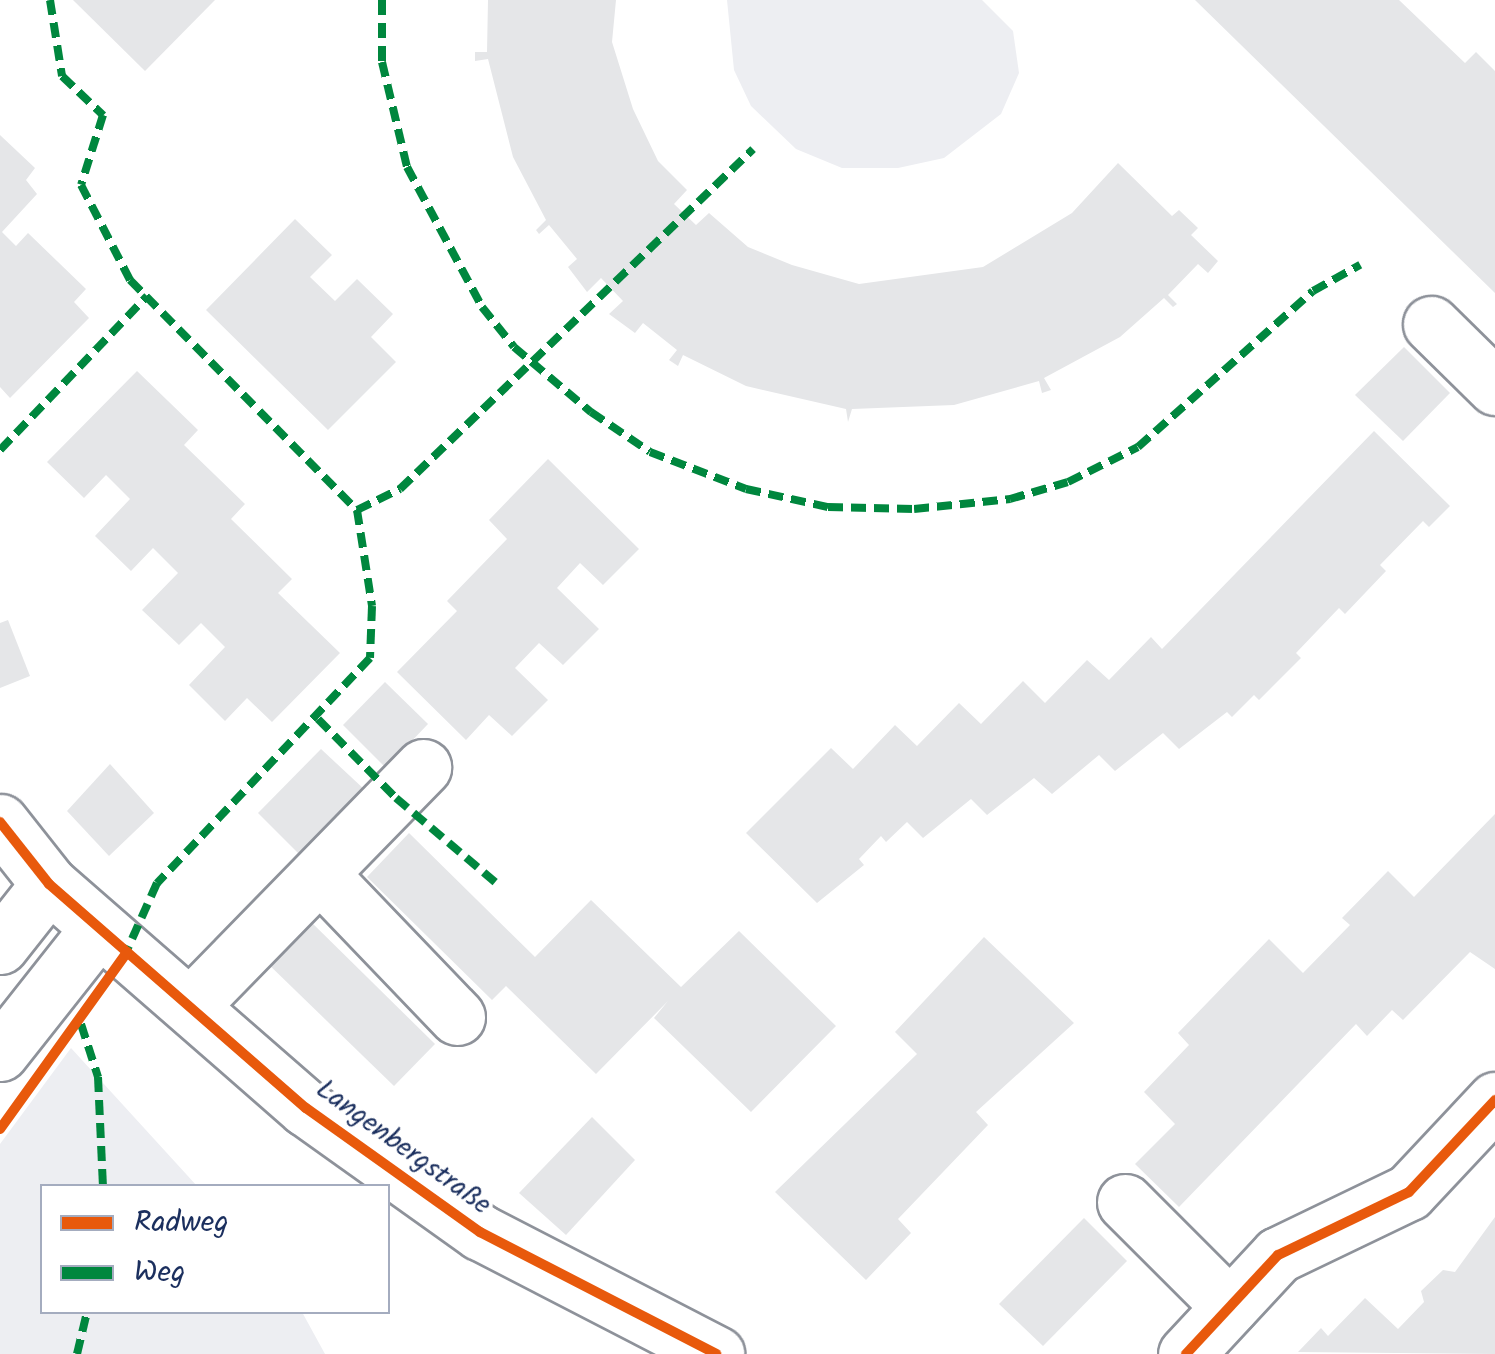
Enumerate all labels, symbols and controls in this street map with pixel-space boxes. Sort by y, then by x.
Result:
street label: Langenbergstraße [309,1073,497,1223]
legend [40,1184,390,1314]
text: Radweg [134,1199,229,1247]
text: Weg [134,1249,185,1297]

